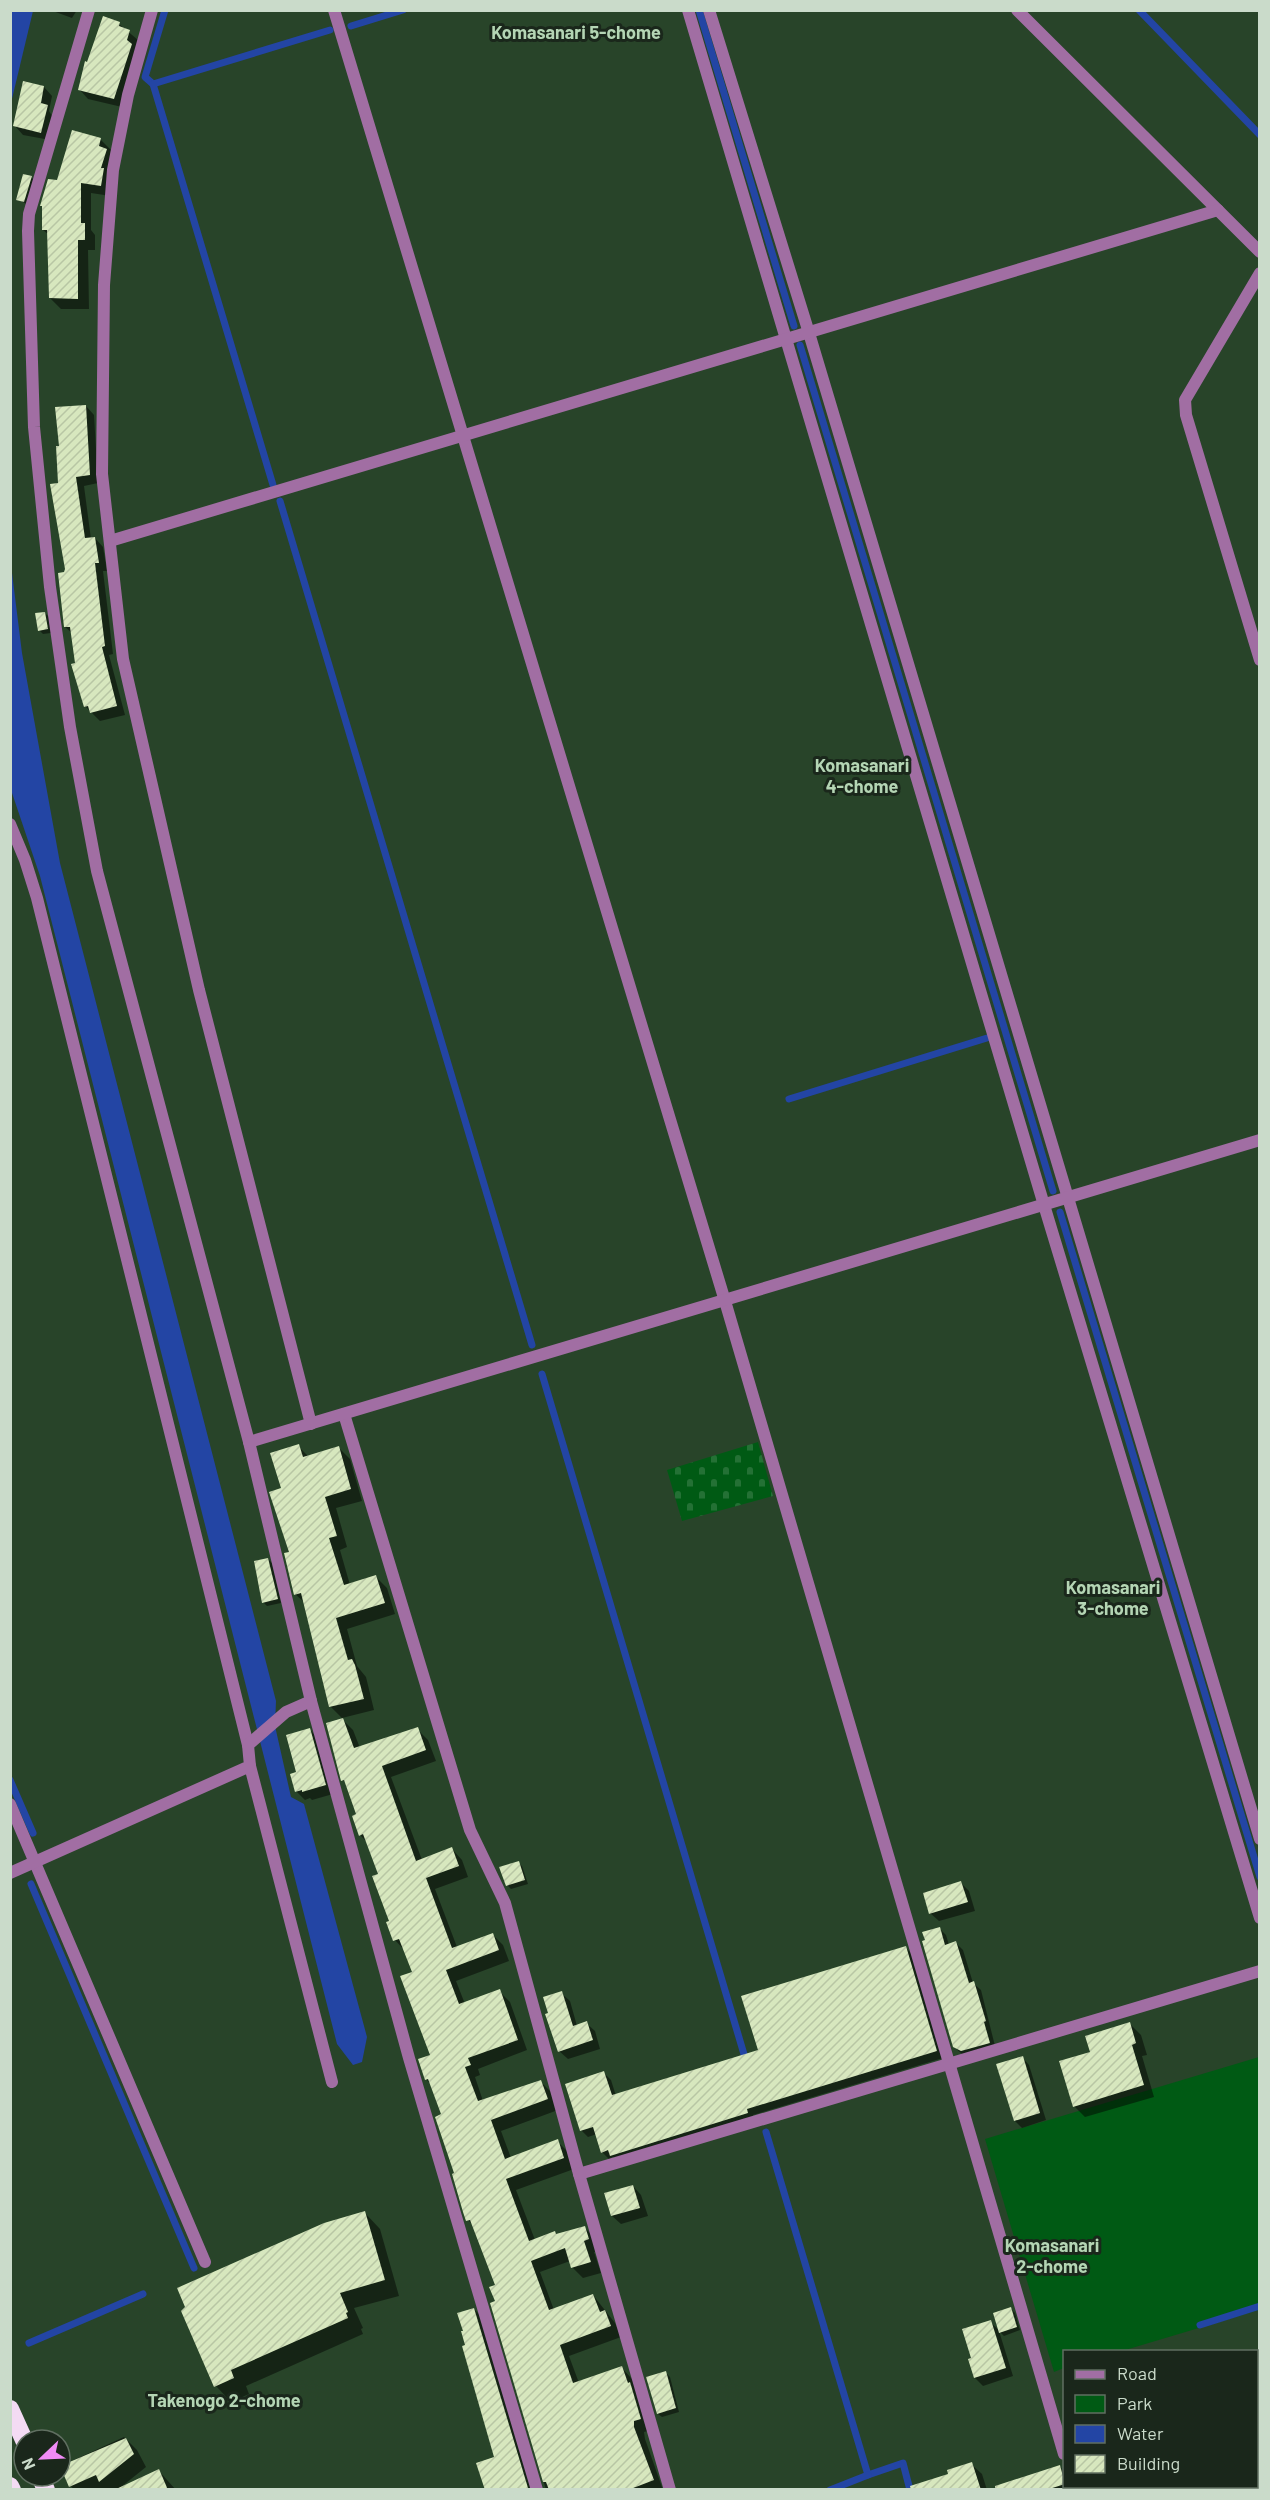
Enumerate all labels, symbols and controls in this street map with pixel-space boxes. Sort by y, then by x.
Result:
district label: Komasanari 5-chome [491,21,661,43]
district label: Komasanari 4-chome [815,754,909,797]
district label: Komasanari 3-chome [1066,1576,1160,1619]
district label: Komasanari 2-chome [1005,2234,1099,2277]
legend [1063,2350,1258,2488]
text: Road [1117,2362,1157,2384]
district label: Takenogo 2-chome [147,2389,301,2411]
text: Park [1117,2392,1152,2414]
text: Water [1117,2422,1164,2444]
north arrow [12,2428,72,2488]
text: Building [1117,2452,1180,2474]
text: N [17,2455,39,2473]

